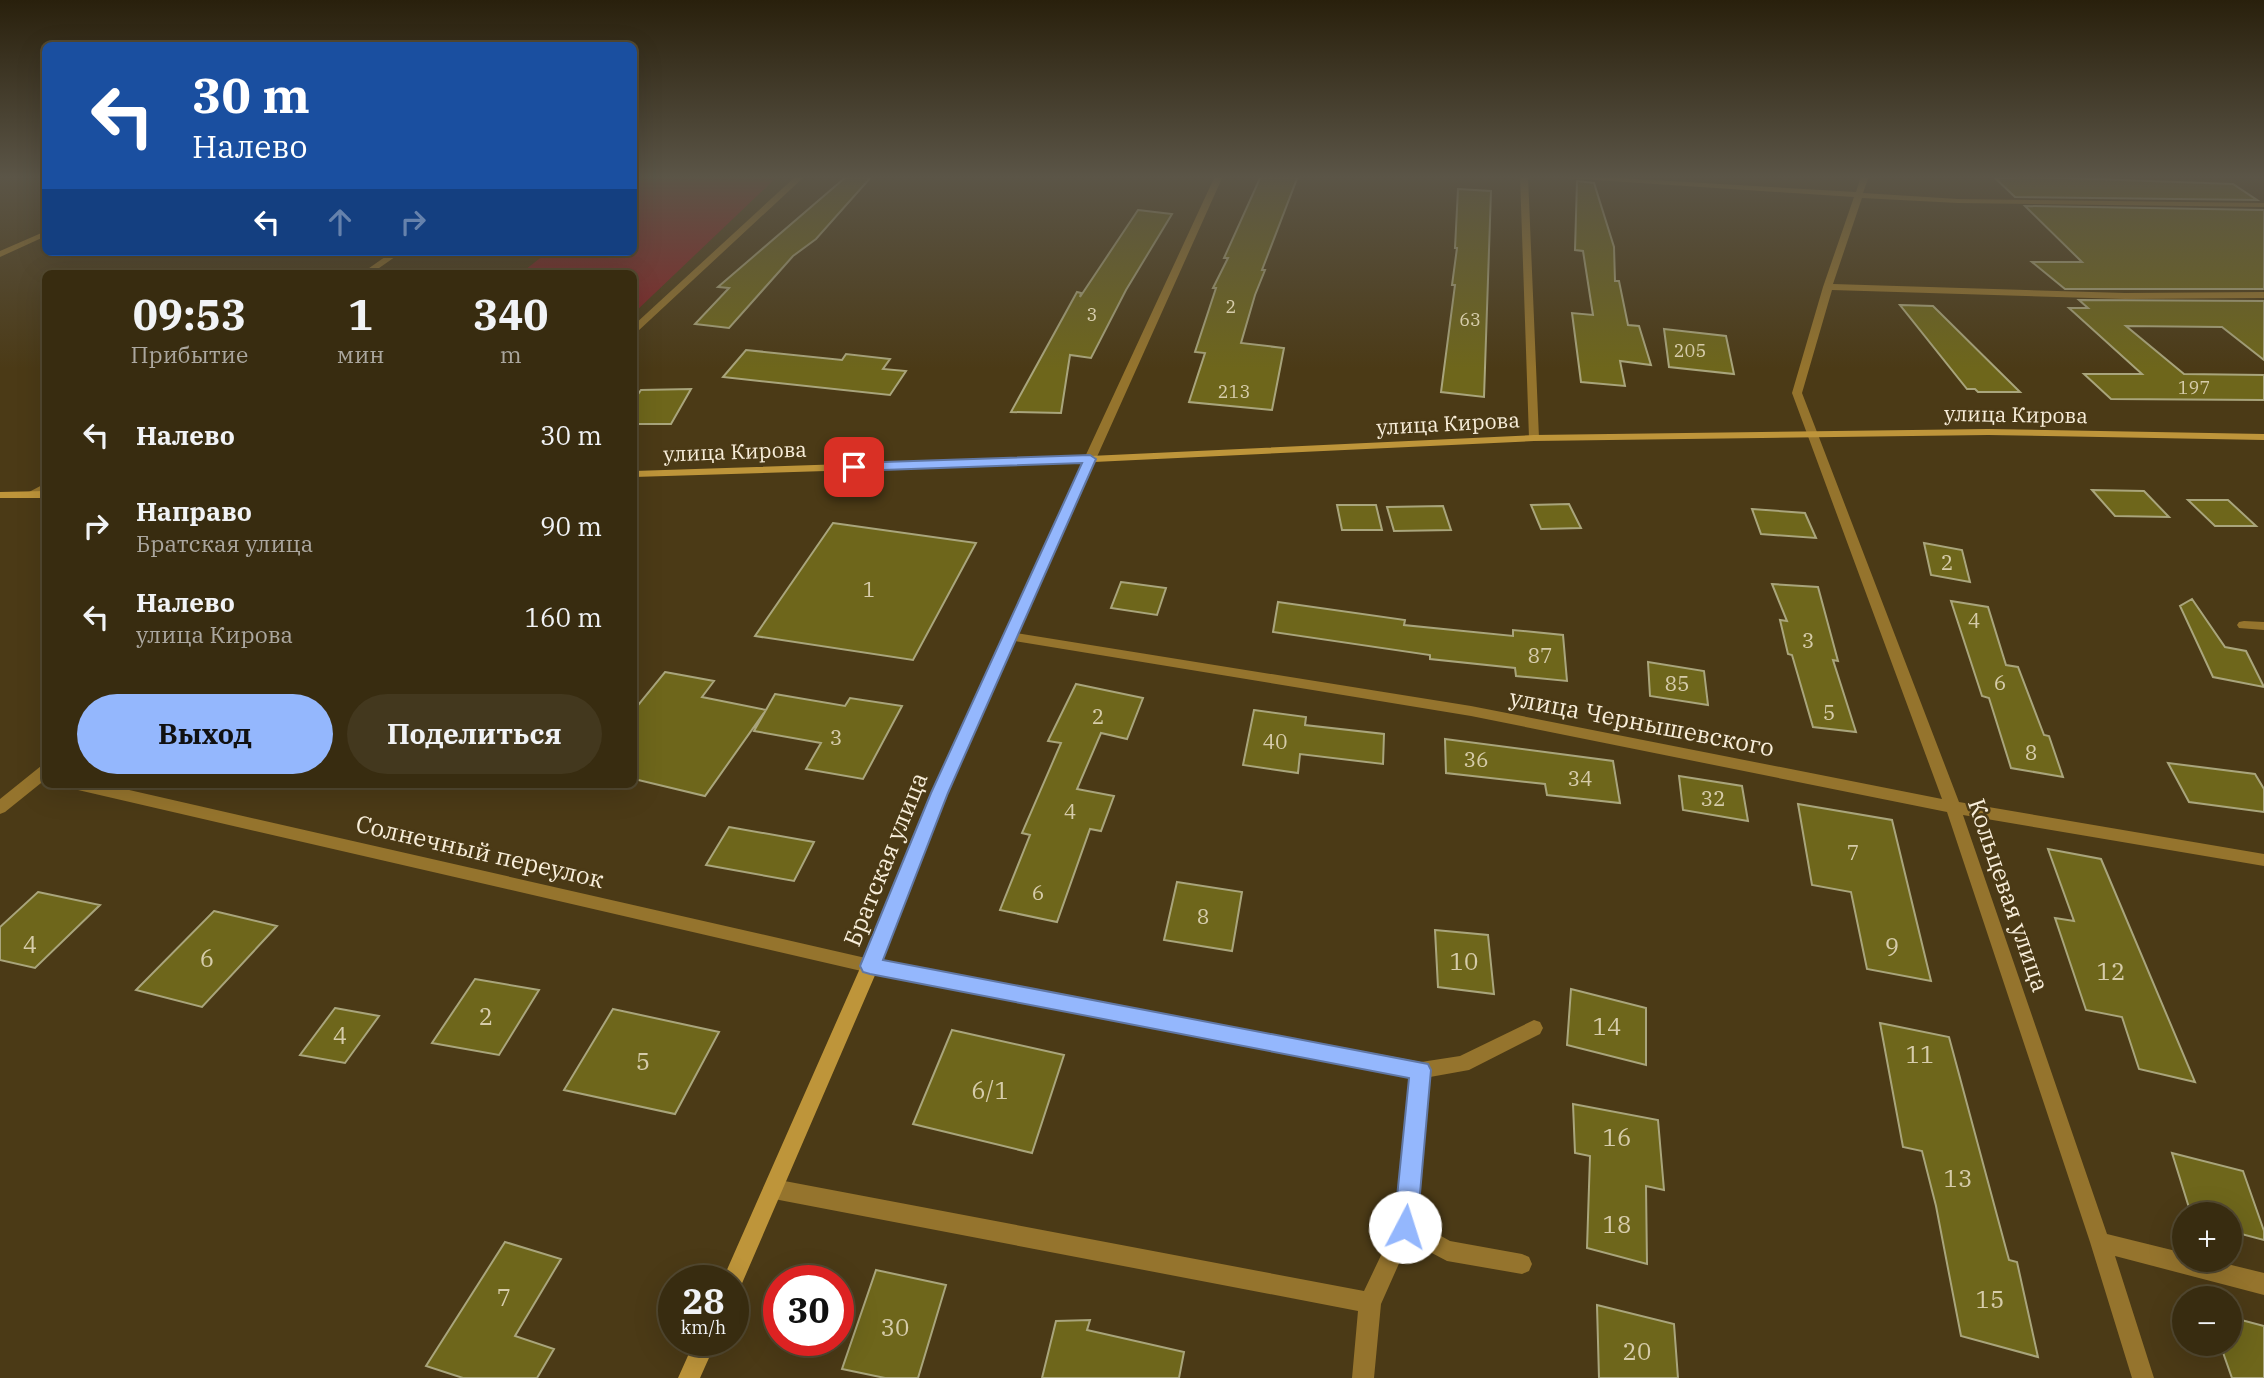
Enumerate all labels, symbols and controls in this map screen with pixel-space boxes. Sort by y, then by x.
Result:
text: 30 m [192,63,310,126]
icon: left [77,70,168,161]
text: Налево [192,125,308,167]
icon: left [248,203,286,241]
icon: ahead [321,203,359,241]
icon: right [394,203,432,241]
text: 09:53 [133,287,246,342]
text: 1 [348,287,373,342]
text: 340 [473,287,549,342]
house number: 2 [1226,295,1236,318]
house number: 3 [1087,303,1097,326]
house number: 63 [1459,308,1481,331]
text: Прибытие [130,339,248,369]
text: мин [337,339,385,369]
text: m [500,339,522,369]
house number: 205 [1674,339,1706,362]
house number: 197 [2178,376,2210,399]
house number: 213 [1218,380,1250,403]
street label: улица Кирова [1944,399,2088,429]
street label: улица Кирова [1376,405,1520,441]
icon: left [77,416,115,454]
text: Налево [136,418,235,452]
text: 30 m [540,418,602,452]
street label: улица Кирова [663,435,807,467]
pin [824,437,884,497]
icon: arrive [835,448,873,486]
text: Направо [136,494,252,528]
icon: right [77,507,115,545]
text: 90 m [540,509,602,543]
text: Братская улица [136,528,313,558]
house number: 2 [1941,548,1953,576]
house number: 1 [863,575,875,603]
text: Налево [136,585,235,619]
icon: left [77,598,115,636]
text: 160 m [524,600,602,634]
house number: 4 [1968,606,1980,634]
text: улица Кирова [136,619,293,649]
house number: 3 [1802,626,1814,654]
house number: 87 [1527,641,1553,669]
house number: 6 [1994,668,2006,696]
house number: 85 [1664,669,1690,697]
street label: улица Чернышевского [1507,681,1777,763]
button: Выход [77,694,333,774]
button: Поделиться [347,694,602,774]
house number: 5 [1823,698,1835,726]
house number: 2 [1092,702,1104,730]
house number: 3 [830,723,842,751]
house number: 40 [1262,727,1288,755]
house number: 8 [2025,738,2037,766]
house number: 36 [1463,745,1489,773]
house number: 34 [1567,764,1593,792]
street label: Братская улица [835,767,935,951]
house number: 32 [1700,784,1726,812]
street label: Кольцевая улица [1961,794,2057,996]
house number: 4 [1064,797,1076,825]
street label: Солнечный переулок [353,807,607,895]
house number: 7 [1847,838,1859,866]
house number: 6 [1032,878,1044,906]
house number: 8 [1197,902,1209,930]
house number: 4 [23,928,37,960]
house number: 9 [1885,930,1899,962]
house number: 6 [200,942,214,974]
house number: 10 [1450,945,1478,977]
house number: 12 [2097,955,2125,987]
house number: 2 [479,1000,493,1032]
house number: 14 [1593,1010,1621,1042]
house number: 4 [333,1019,347,1051]
house number: 11 [1906,1038,1934,1070]
house number: 5 [636,1045,650,1077]
house number: 6/1 [971,1074,1009,1106]
house number: 16 [1603,1121,1631,1153]
house number: 13 [1944,1162,1972,1194]
position arrow [1368,1190,1442,1264]
map controls [2172,1202,2242,1356]
button: + [2172,1202,2242,1272]
house number: 18 [1603,1208,1631,1240]
speed limit sign: 30 [763,1265,854,1356]
text: 28 [682,1278,725,1324]
house number: 7 [497,1281,511,1313]
house number: 15 [1976,1283,2004,1315]
button: − [2172,1286,2242,1356]
house number: 30 [881,1311,909,1343]
text: km/h [681,1316,726,1339]
house number: 20 [1623,1335,1651,1367]

